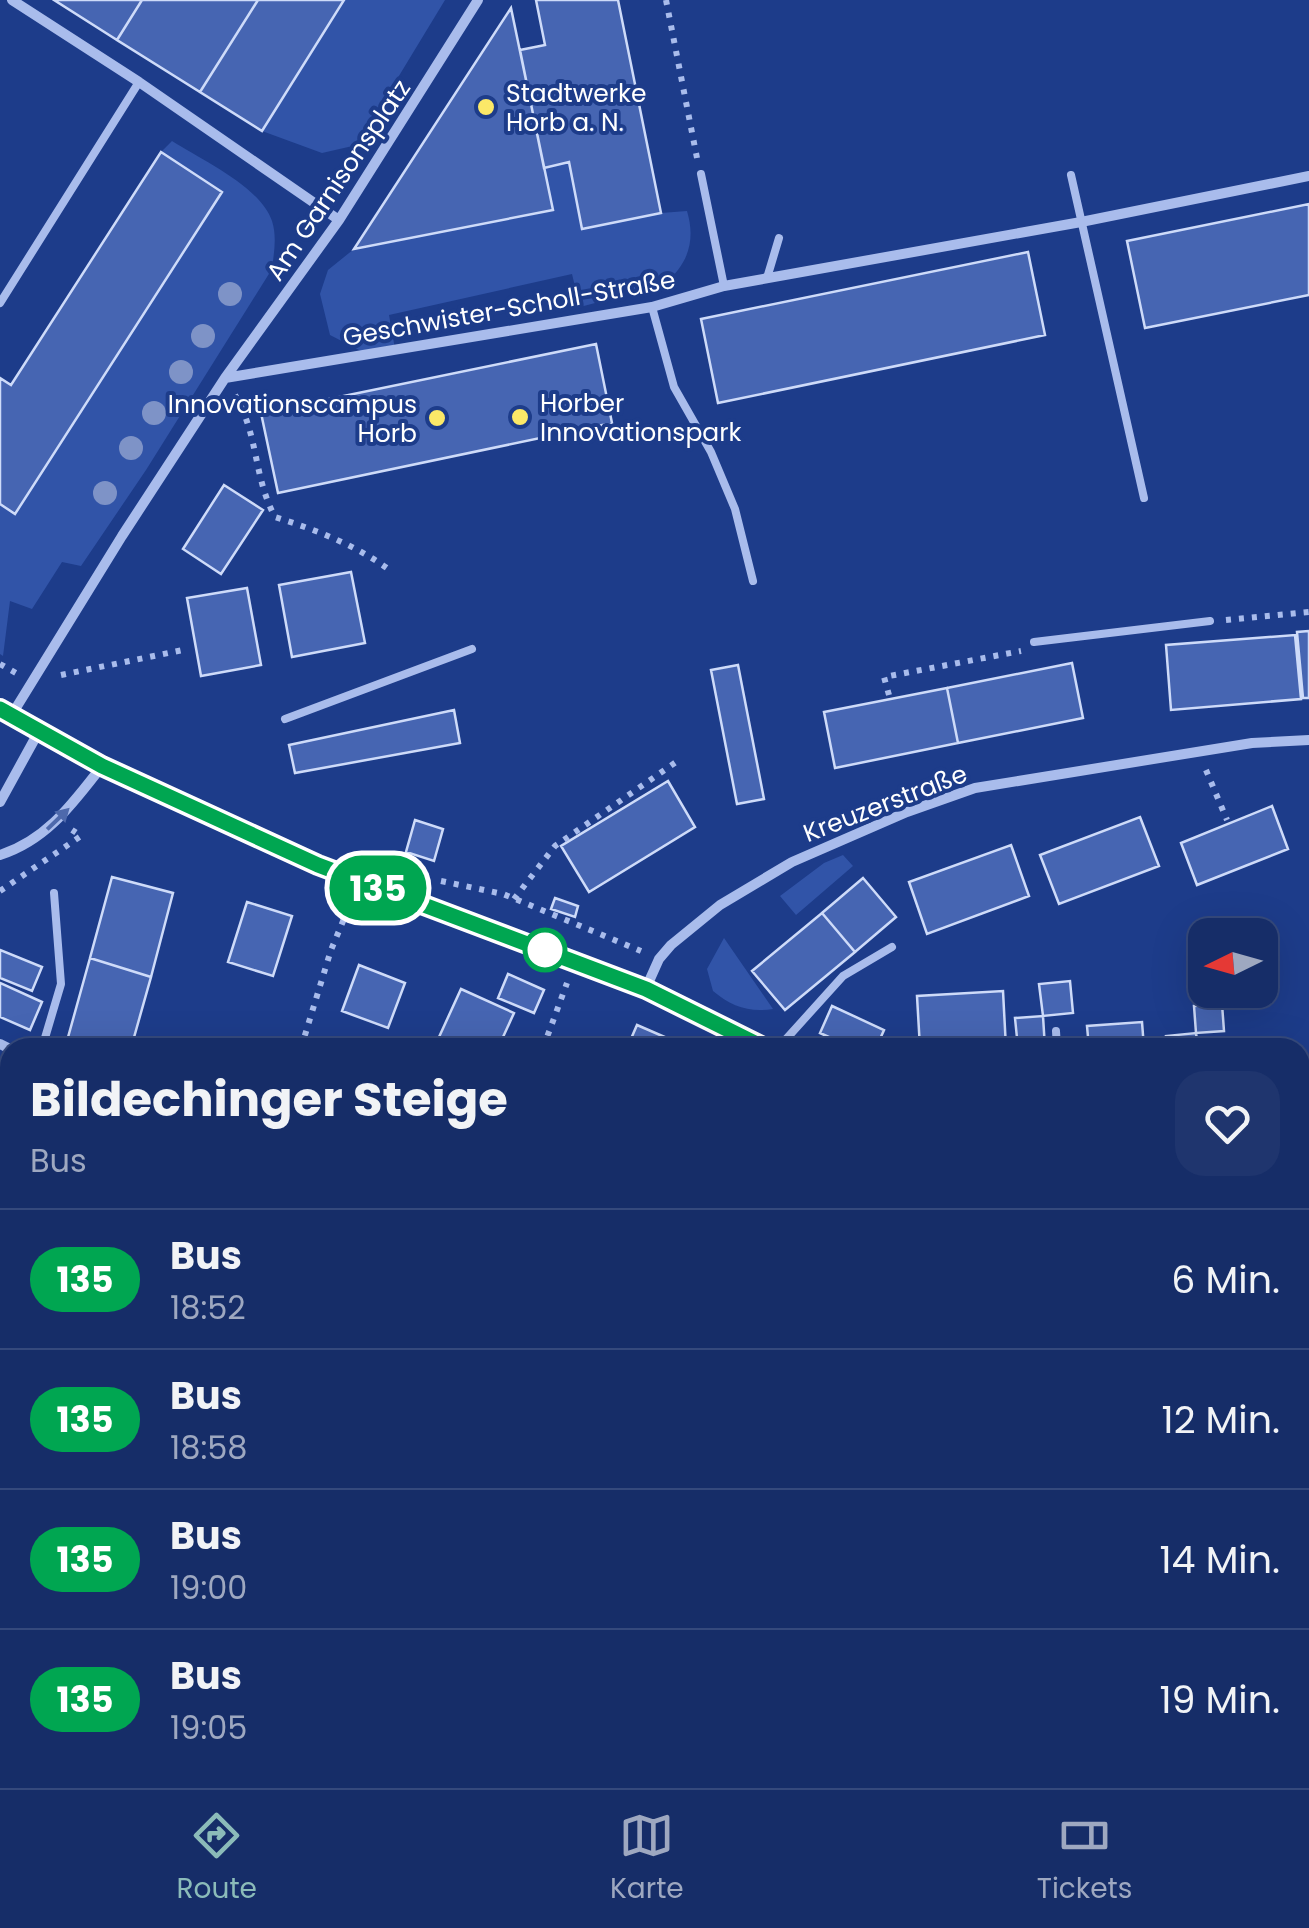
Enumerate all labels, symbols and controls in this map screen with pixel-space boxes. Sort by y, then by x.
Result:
street label: Am Garnisonsplatz [258,73,419,288]
place label: Stadtwerke Horb a. N. [506,76,646,140]
marker: Stadtwerke Horb a. N. [475,96,497,118]
street label: Geschwister-Scholl-Straße [340,262,678,355]
place label: Horber Innovationspark [540,386,742,450]
place label: Innovationscampus Horb [168,387,417,451]
marker: Horber Innovationspark [509,406,531,428]
marker: Innovationscampus Horb [426,407,448,429]
street label: Kreuzerstraße [798,756,972,851]
one-way arrow [45,808,69,831]
line badge: 135 [320,856,436,920]
text: 135 [349,864,407,913]
north arrow [1188,918,1278,1008]
map controls [1188,918,1278,1008]
unlabelled marker [524,929,566,971]
text: Bildechinger Steige [30,1066,508,1133]
button: heart [1175,1071,1280,1176]
text: Bus [30,1138,87,1183]
text: Bus [170,1229,242,1282]
text: 6 Min. [1171,1253,1280,1306]
text: 135 [56,1255,114,1304]
text: 18:52 [170,1285,246,1330]
text: Bus [170,1369,242,1422]
text: 12 Min. [1161,1393,1280,1446]
text: 135 [56,1395,114,1444]
text: 18:58 [170,1425,248,1470]
text: Bus [170,1509,242,1562]
text: 14 Min. [1159,1533,1280,1586]
text: 135 [56,1535,114,1584]
text: 19:00 [170,1565,247,1610]
text: Bus [170,1649,242,1702]
text: 19 Min. [1159,1673,1280,1726]
text: 135 [56,1675,114,1724]
text: 19:05 [170,1705,247,1750]
tab: Route [177,1808,257,1910]
tab: Karte [610,1808,684,1910]
tab: Tickets [1037,1808,1132,1910]

